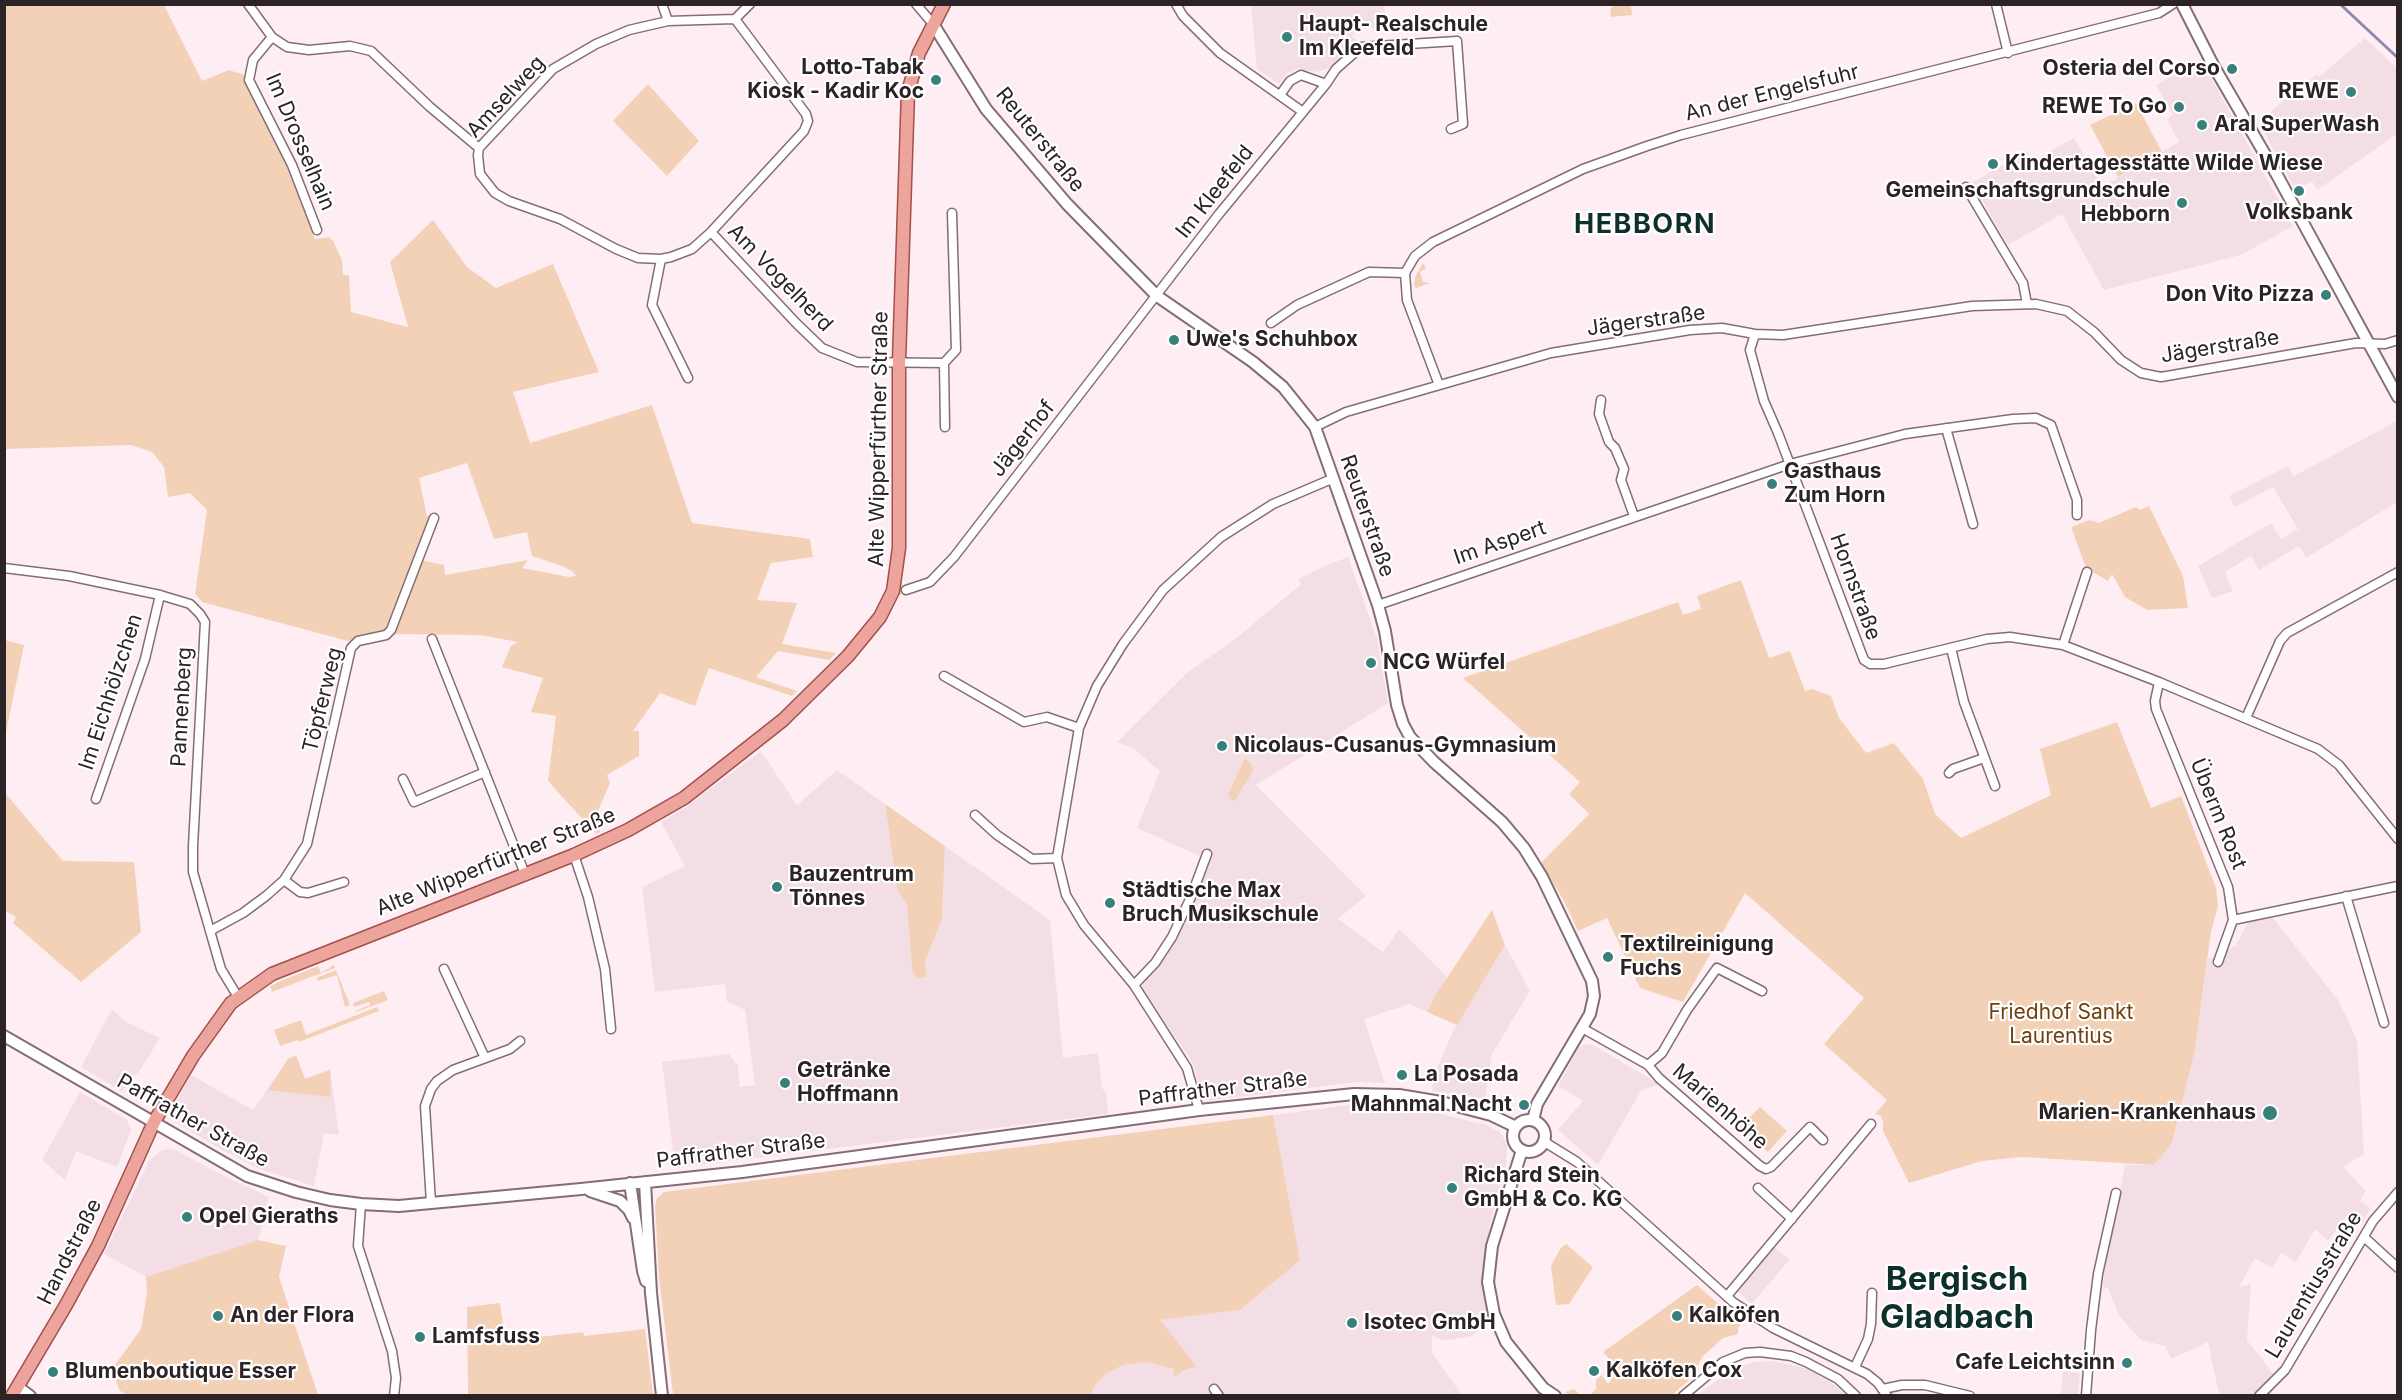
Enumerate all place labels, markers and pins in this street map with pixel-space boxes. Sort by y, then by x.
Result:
place label: Haupt- Realschule Im Kleefeld [1299,12,1488,62]
marker: Haupt- Realschule Im Kleefeld [1280,30,1294,44]
place label: Lotto-Tabak Kiosk - Kadir Koc [747,55,924,105]
place label: Osteria del Corso [2042,56,2220,82]
marker: Osteria del Corso [2225,62,2239,76]
marker: Lotto-Tabak Kiosk - Kadir Koc [929,73,943,87]
place label: REWE [2278,79,2339,105]
marker: REWE [2344,85,2358,99]
place label: REWE To Go [2042,94,2167,120]
marker: REWE To Go [2172,100,2186,114]
place label: Aral SuperWash [2214,112,2380,138]
marker: Aral SuperWash [2195,118,2209,132]
place label: Kindertagesstätte Wilde Wiese [2005,151,2323,177]
marker: Kindertagesstätte Wilde Wiese [1986,157,2000,171]
place label: Gemeinschaftsgrundschule Hebborn [1885,178,2170,228]
marker: Volksbank [2292,184,2306,198]
marker: Gemeinschaftsgrundschule Hebborn [2175,196,2189,210]
place label: Volksbank [2245,200,2353,226]
place label: Don Vito Pizza [2166,282,2314,308]
marker: Don Vito Pizza [2319,288,2333,302]
place label: Uwe's Schuhbox [1186,327,1358,353]
marker: Uwe's Schuhbox [1167,333,1181,347]
place label: Gasthaus Zum Horn [1784,459,1886,509]
marker: Gasthaus Zum Horn [1765,477,1779,491]
place label: NCG Würfel [1383,650,1505,676]
marker: NCG Würfel [1364,656,1378,670]
place label: Nicolaus-Cusanus-Gymnasium [1234,733,1556,759]
marker: Nicolaus-Cusanus-Gymnasium [1215,739,1229,753]
place label: Bauzentrum Tönnes [789,862,914,912]
place label: Städtische Max Bruch Musikschule [1122,878,1319,928]
marker: Bauzentrum Tönnes [770,880,784,894]
marker: Städtische Max Bruch Musikschule [1103,896,1117,910]
place label: Textilreinigung Fuchs [1620,932,1774,982]
marker: Textilreinigung Fuchs [1601,950,1615,964]
place label: Getränke Hoffmann [797,1058,899,1108]
place label: La Posada [1414,1062,1519,1088]
marker: La Posada [1395,1068,1409,1082]
marker: Getränke Hoffmann [778,1076,792,1090]
place label: Mahnmal Nacht [1351,1092,1512,1118]
marker: Mahnmal Nacht [1517,1098,1531,1112]
place label: Marien-Krankenhaus [2038,1100,2256,1126]
marker: Marien-Krankenhaus [2261,1104,2279,1122]
place label: Richard Stein GmbH & Co. KG [1464,1163,1622,1213]
marker: Richard Stein GmbH & Co. KG [1445,1181,1459,1195]
place label: Opel Gieraths [199,1204,339,1230]
marker: Opel Gieraths [180,1210,194,1224]
place label: An der Flora [230,1303,354,1329]
place label: Kalköfen [1689,1303,1780,1329]
marker: An der Flora [211,1309,225,1323]
marker: Kalköfen [1670,1309,1684,1323]
place label: Isotec GmbH [1364,1310,1496,1336]
marker: Isotec GmbH [1345,1316,1359,1330]
place label: Lamfsfuss [432,1324,540,1350]
marker: Lamfsfuss [413,1330,427,1344]
place label: Cafe Leichtsinn [1955,1350,2115,1376]
marker: Cafe Leichtsinn [2120,1356,2134,1370]
place label: Kalköfen Cox [1606,1358,1742,1384]
place label: Blumenboutique Esser [65,1359,296,1385]
marker: Kalköfen Cox [1587,1364,1601,1378]
marker: Blumenboutique Esser [46,1365,60,1379]

